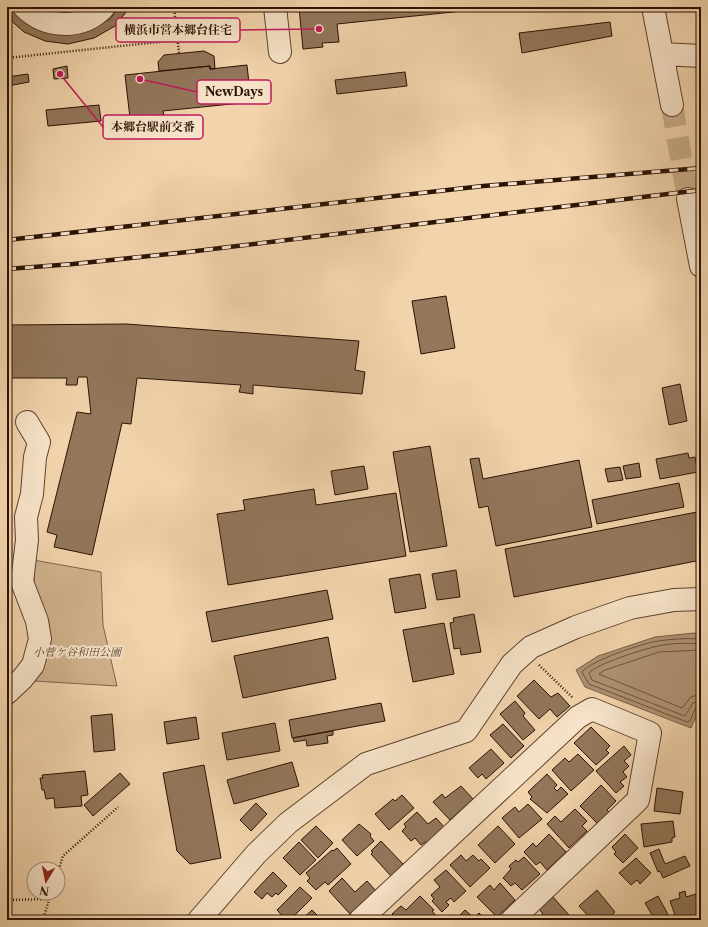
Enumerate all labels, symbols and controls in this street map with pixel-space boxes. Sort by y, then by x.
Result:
callout: 横浜市営本郷台住宅 [116,18,240,42]
text: 横浜市営本郷台住宅 [124,22,232,37]
callout: NewDays [197,80,271,104]
text: NewDays [205,84,264,99]
callout: 本郷台駅前交番 [103,115,203,139]
text: 本郷台駅前交番 [111,119,195,134]
park label: 小菅ケ谷和田公園 [33,645,123,659]
north arrow [26,861,66,901]
text: N [38,883,50,899]

